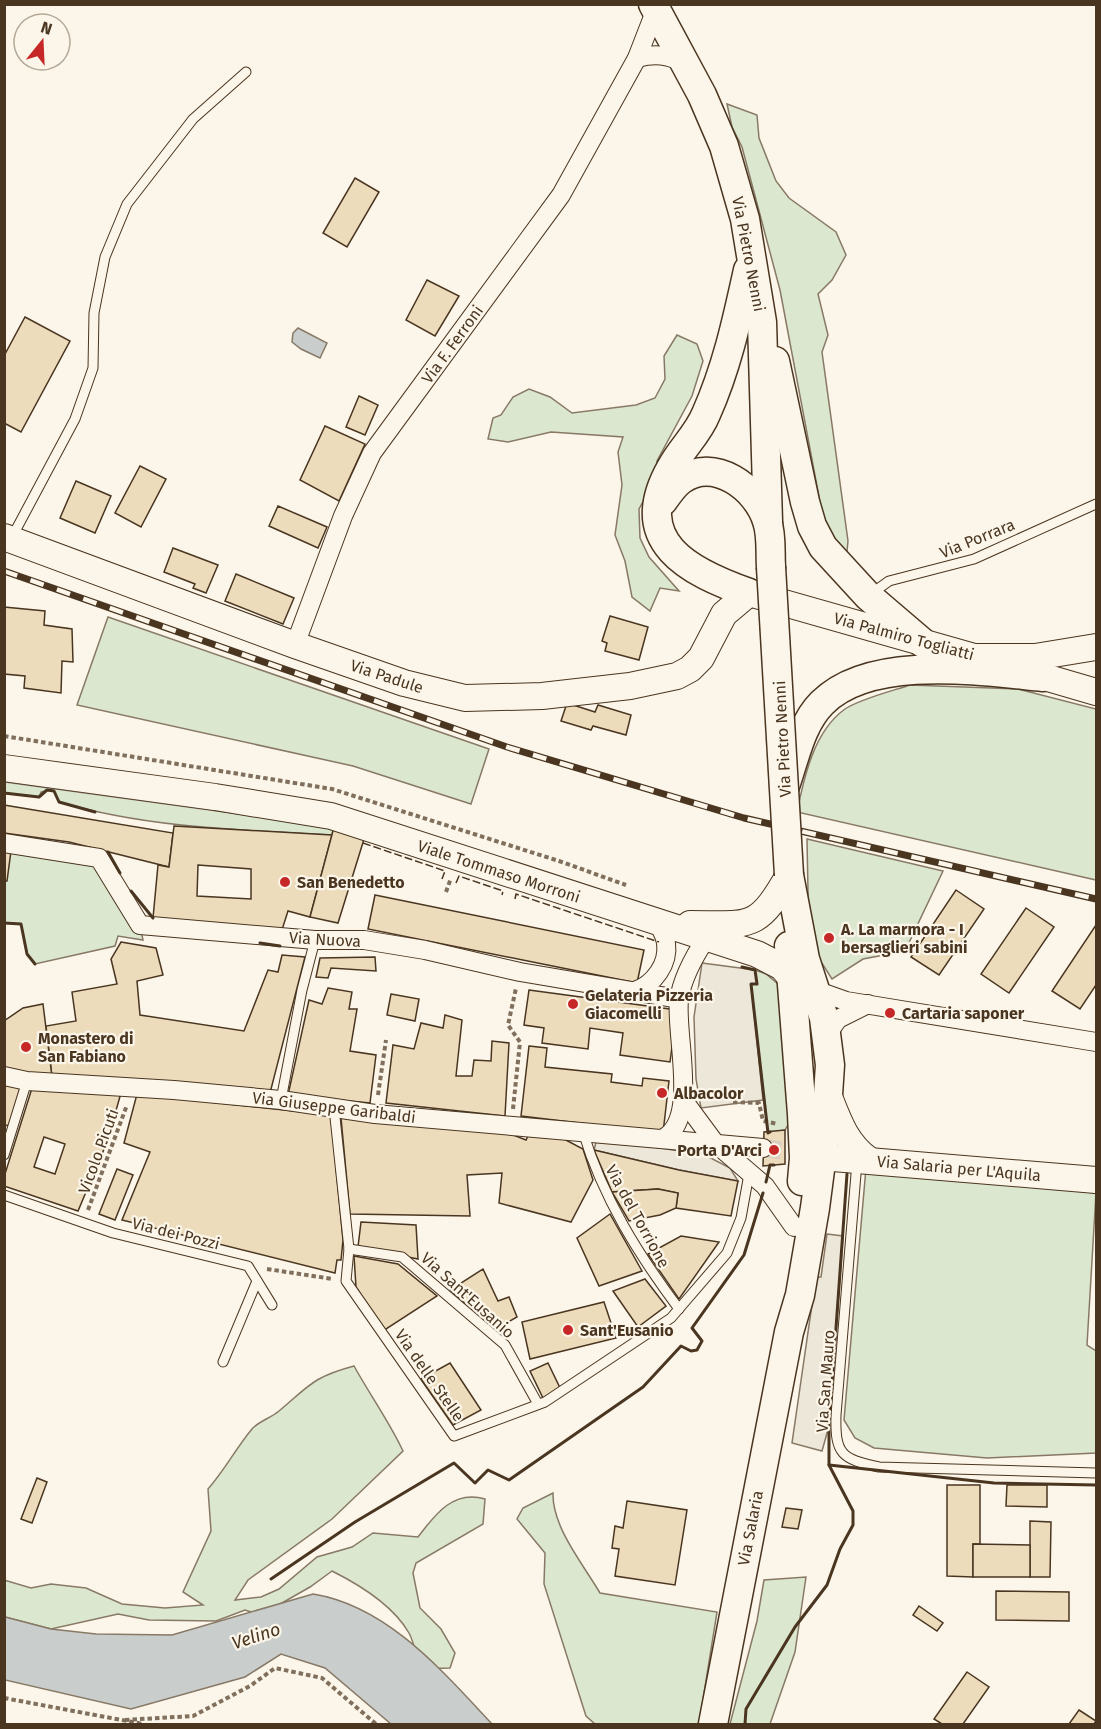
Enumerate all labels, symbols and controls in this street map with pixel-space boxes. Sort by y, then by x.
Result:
north arrow [12,12,72,72]
text: N [39,18,54,39]
street label: Via Pietro Nenni [728,195,769,313]
street label: Via F. Ferroni [418,301,487,387]
street label: Via Porrara [937,515,1018,562]
street label: Via Palmiro Togliatti [832,609,976,664]
street label: Via Padule [348,656,426,697]
street label: Via Pietro Nenni [770,680,795,798]
street label: Viale Tommaso Morroni [415,836,583,907]
place label: San Benedetto [297,873,405,892]
marker: San Benedetto [278,875,292,889]
place label: A. La marmora - I bersaglieri sabini [840,920,968,957]
street label: Via Nuova [288,928,362,951]
marker: A. La marmora - I bersaglieri sabini [822,931,836,945]
place label: Gelateria Pizzeria Giacomelli [585,986,713,1023]
marker: Gelateria Pizzeria Giacomelli [566,997,580,1011]
place label: Cartaria saponer [902,1004,1025,1023]
marker: Cartaria saponer [883,1006,897,1020]
place label: Monastero di San Fabiano [38,1029,133,1066]
marker: Monastero di San Fabiano [19,1040,33,1054]
place label: Albacolor [673,1084,744,1103]
marker: Albacolor [655,1086,669,1100]
street label: Via Giuseppe Garibaldi [251,1088,417,1127]
street label: Vicolo Picuti [74,1106,123,1196]
place label: Porta D'Arci [677,1141,762,1160]
marker: Porta D'Arci [767,1143,781,1157]
street label: Via Salaria per L'Aquila [876,1152,1042,1185]
street label: Via del Torrione [601,1162,674,1271]
street label: Via dei Pozzi [130,1213,222,1254]
street label: Via Sant'Eusanio [417,1248,518,1342]
place label: Sant'Eusanio [580,1321,674,1340]
marker: Sant'Eusanio [561,1323,575,1337]
street label: Via delle Stelle [391,1326,468,1425]
street label: Via San Mauro [812,1329,839,1433]
street label: Via Salaria [734,1489,767,1567]
water label: Velino [229,1618,283,1654]

